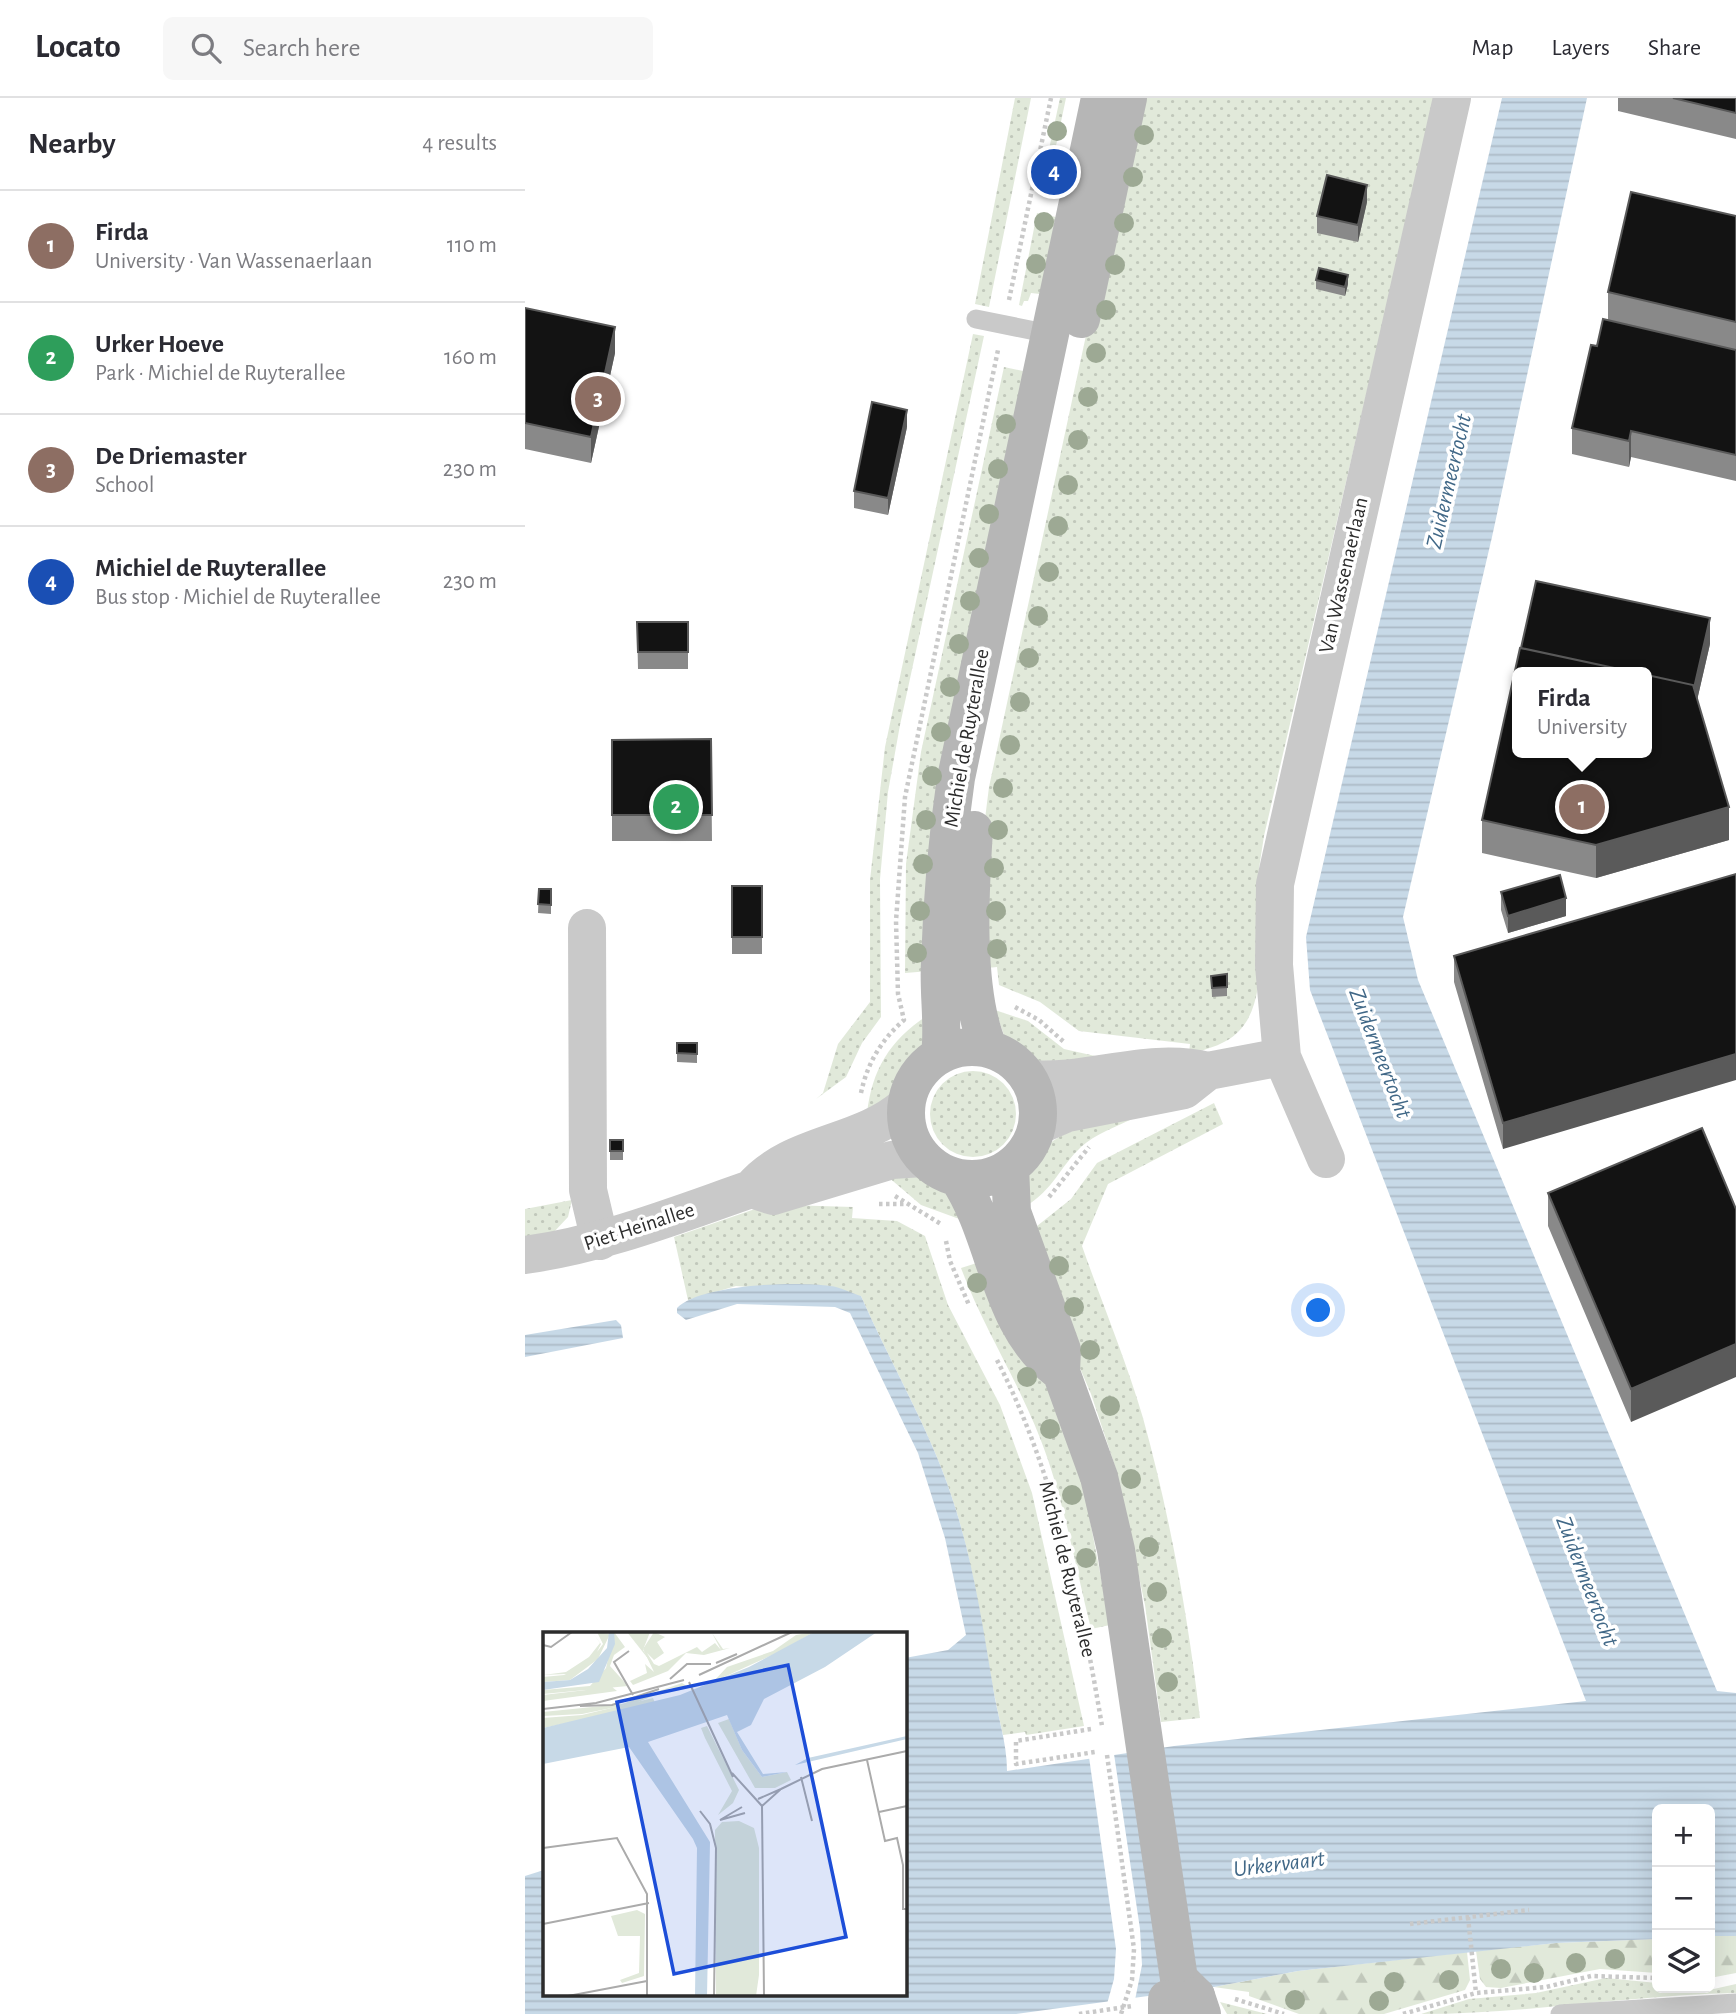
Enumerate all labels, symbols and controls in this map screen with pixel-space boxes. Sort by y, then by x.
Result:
search box [163,17,653,80]
icon: search [187,29,225,67]
text: Locato [35,31,121,64]
text: Search here [243,35,360,61]
text: Map [1471,36,1513,60]
text: Layers [1551,36,1610,60]
text: Share [1648,36,1701,60]
text: Nearby [28,129,116,159]
text: 4 results [422,132,497,155]
pin: 4 [1031,146,1077,198]
text: Firda [95,219,149,245]
text: 1 [47,234,55,257]
text: 110 m [447,234,497,257]
text: University · Van Wassenaerlaan [95,250,372,273]
text: Urker Hoeve [95,331,224,357]
text: 2 [46,346,56,369]
text: 160 m [444,346,497,369]
text: Park · Michiel de Ruyterallee [95,362,346,385]
pin: 3 [575,373,621,425]
water label: Zuidermeertocht [1423,411,1476,551]
text: De Driemaster [95,443,247,469]
text: 3 [46,458,56,481]
text: 230 m [443,458,497,481]
text: School [95,474,154,497]
street label: Van Wassenaerlaan [1315,495,1372,655]
text: Michiel de Ruyterallee [95,555,326,581]
text: 4 [45,570,57,593]
text: 230 m [443,570,497,593]
text: Bus stop · Michiel de Ruyterallee [95,586,381,609]
street label: Michiel de Ruyterallee [940,647,993,829]
popup [1512,667,1652,758]
text: Firda [1537,685,1591,711]
text: University [1537,716,1627,739]
pin: 2 [653,781,699,833]
pin: 1 [1559,781,1605,833]
water label: Zuidermeertocht [1344,985,1415,1122]
street label: Piet Heinallee [581,1199,697,1254]
your location [1301,1293,1335,1327]
street label: Michiel de Ruyterallee [1035,1479,1100,1659]
water label: Zuidermeertocht [1551,1513,1622,1650]
inset map [543,1632,907,1996]
map controls [1652,1804,1715,1993]
button: + [1652,1804,1715,1867]
water label: Urkervaart [1232,1847,1327,1882]
button: − [1652,1867,1715,1930]
button: layers [1652,1930,1715,1993]

